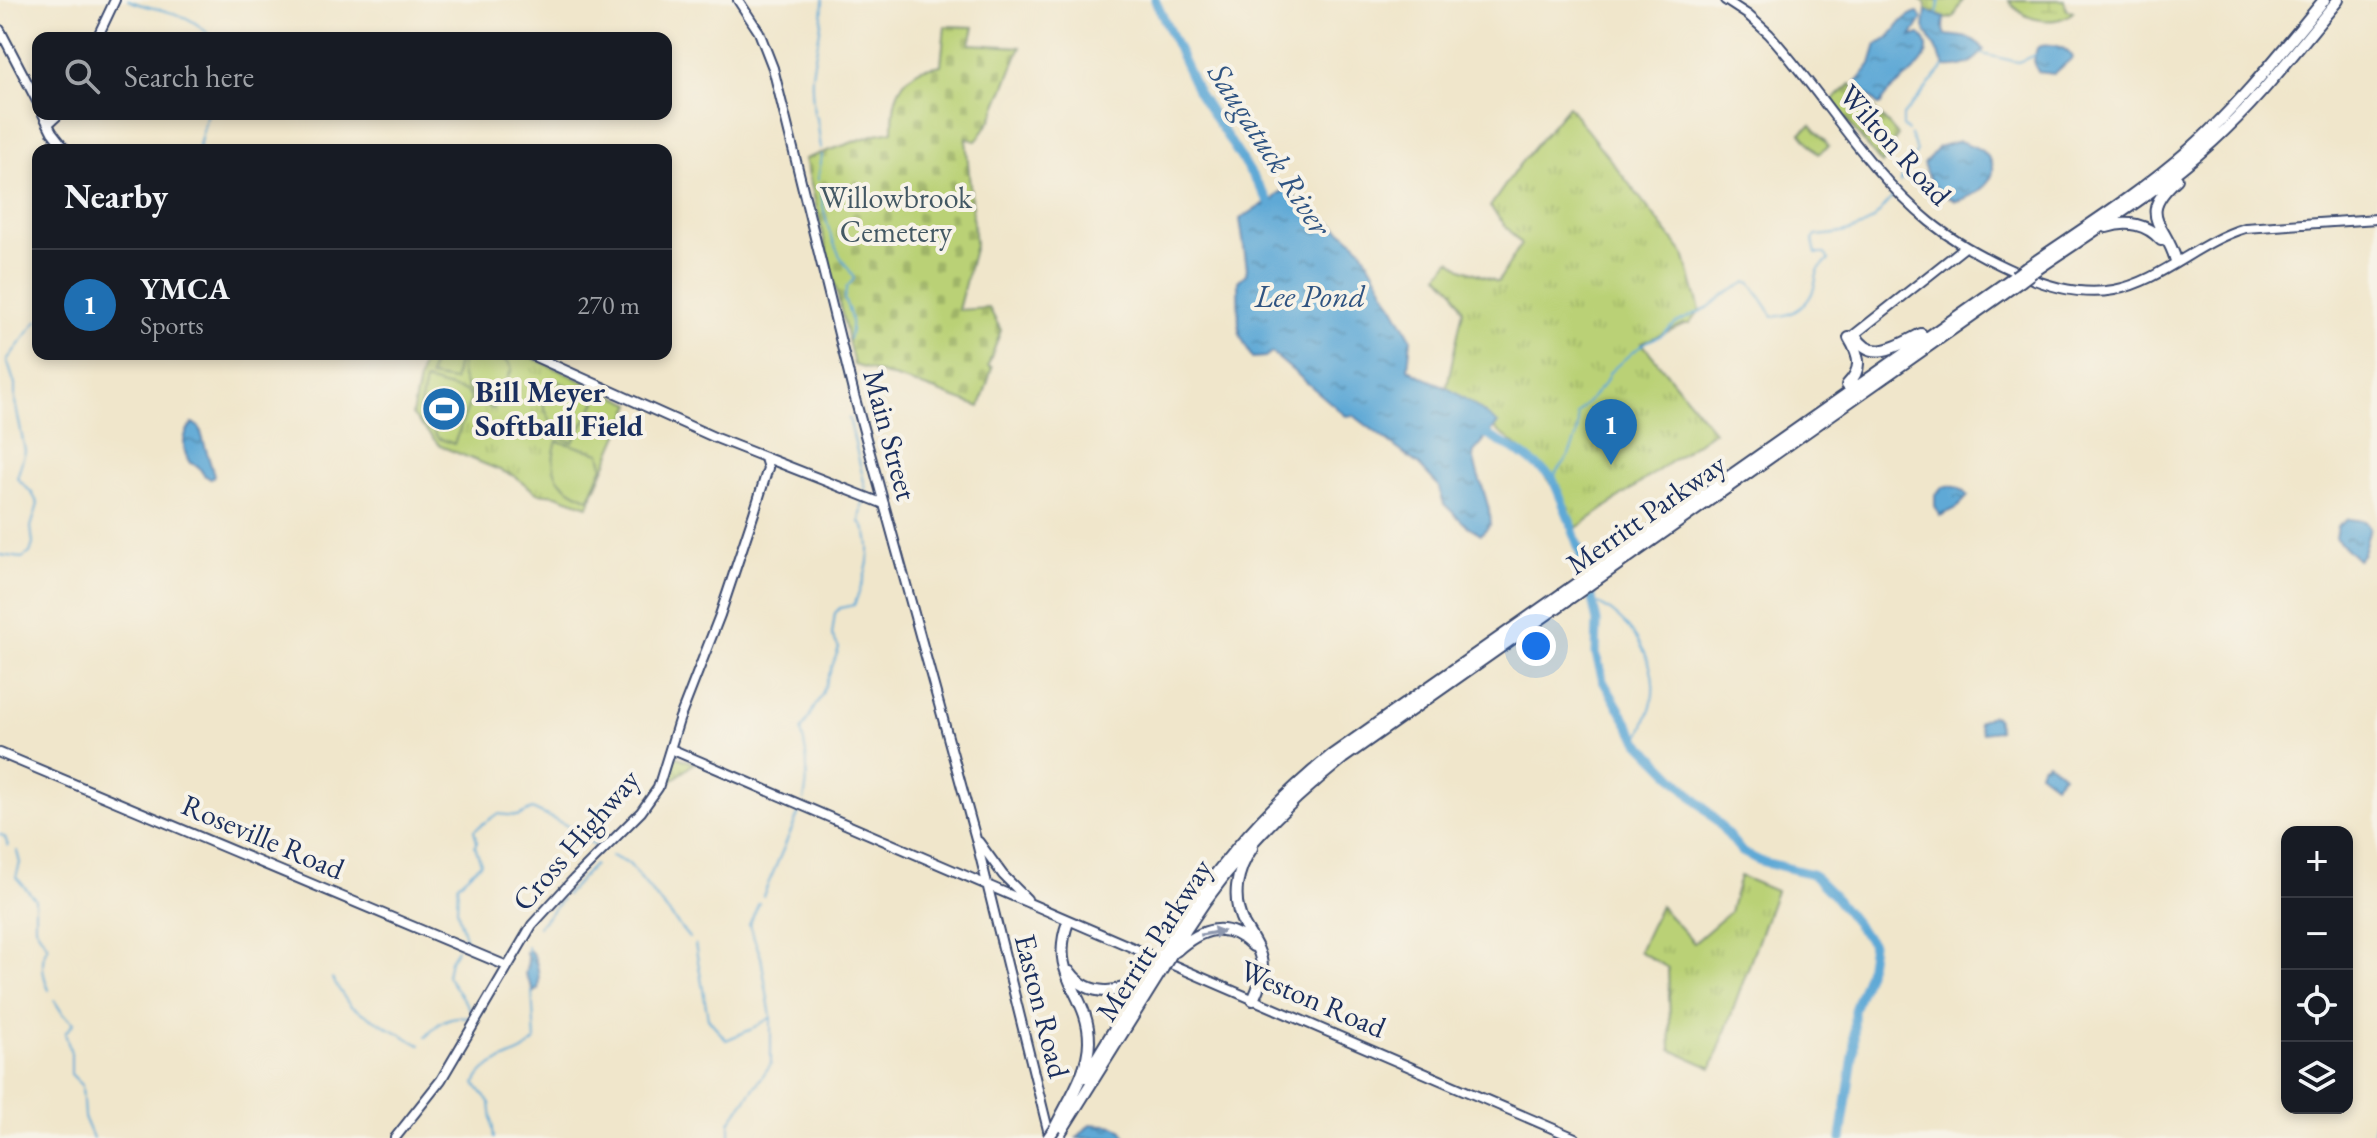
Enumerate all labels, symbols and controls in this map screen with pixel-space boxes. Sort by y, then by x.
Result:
search box [32,32,672,120]
icon: search [60,54,104,98]
water label: Saugatuck River [1198,54,1342,245]
text: Search here [124,57,254,96]
street label: Wilton Road [1831,76,1961,214]
text: Nearby [64,174,168,218]
park label: Willowbrook Cemetery [820,178,973,251]
text: YMCA [140,269,230,308]
water label: Lee Pond [1254,275,1366,317]
text: 1 [83,288,97,322]
text: 270 m [577,288,640,322]
text: Sports [140,308,204,342]
street label: Main Street [854,365,927,505]
place label: Bill Meyer Softball Field [475,372,644,445]
sports icon: Bill Meyer Softball Field [420,385,468,433]
pin: 1 [1585,399,1637,465]
street label: Merritt Parkway [1558,444,1734,583]
your location [1516,626,1556,666]
street label: Cross Highway [503,760,649,919]
street label: Roseville Road [176,785,351,889]
map controls [2281,826,2353,1114]
button: + [2281,826,2353,898]
street label: Merritt Parkway [1086,850,1221,1029]
button: − [2281,898,2353,970]
one-way arrow [1200,926,1225,938]
street label: Easton Road [1006,930,1079,1083]
street label: Weston Road [1234,950,1393,1047]
button: locate [2281,970,2353,1042]
button: layers [2281,1042,2353,1114]

